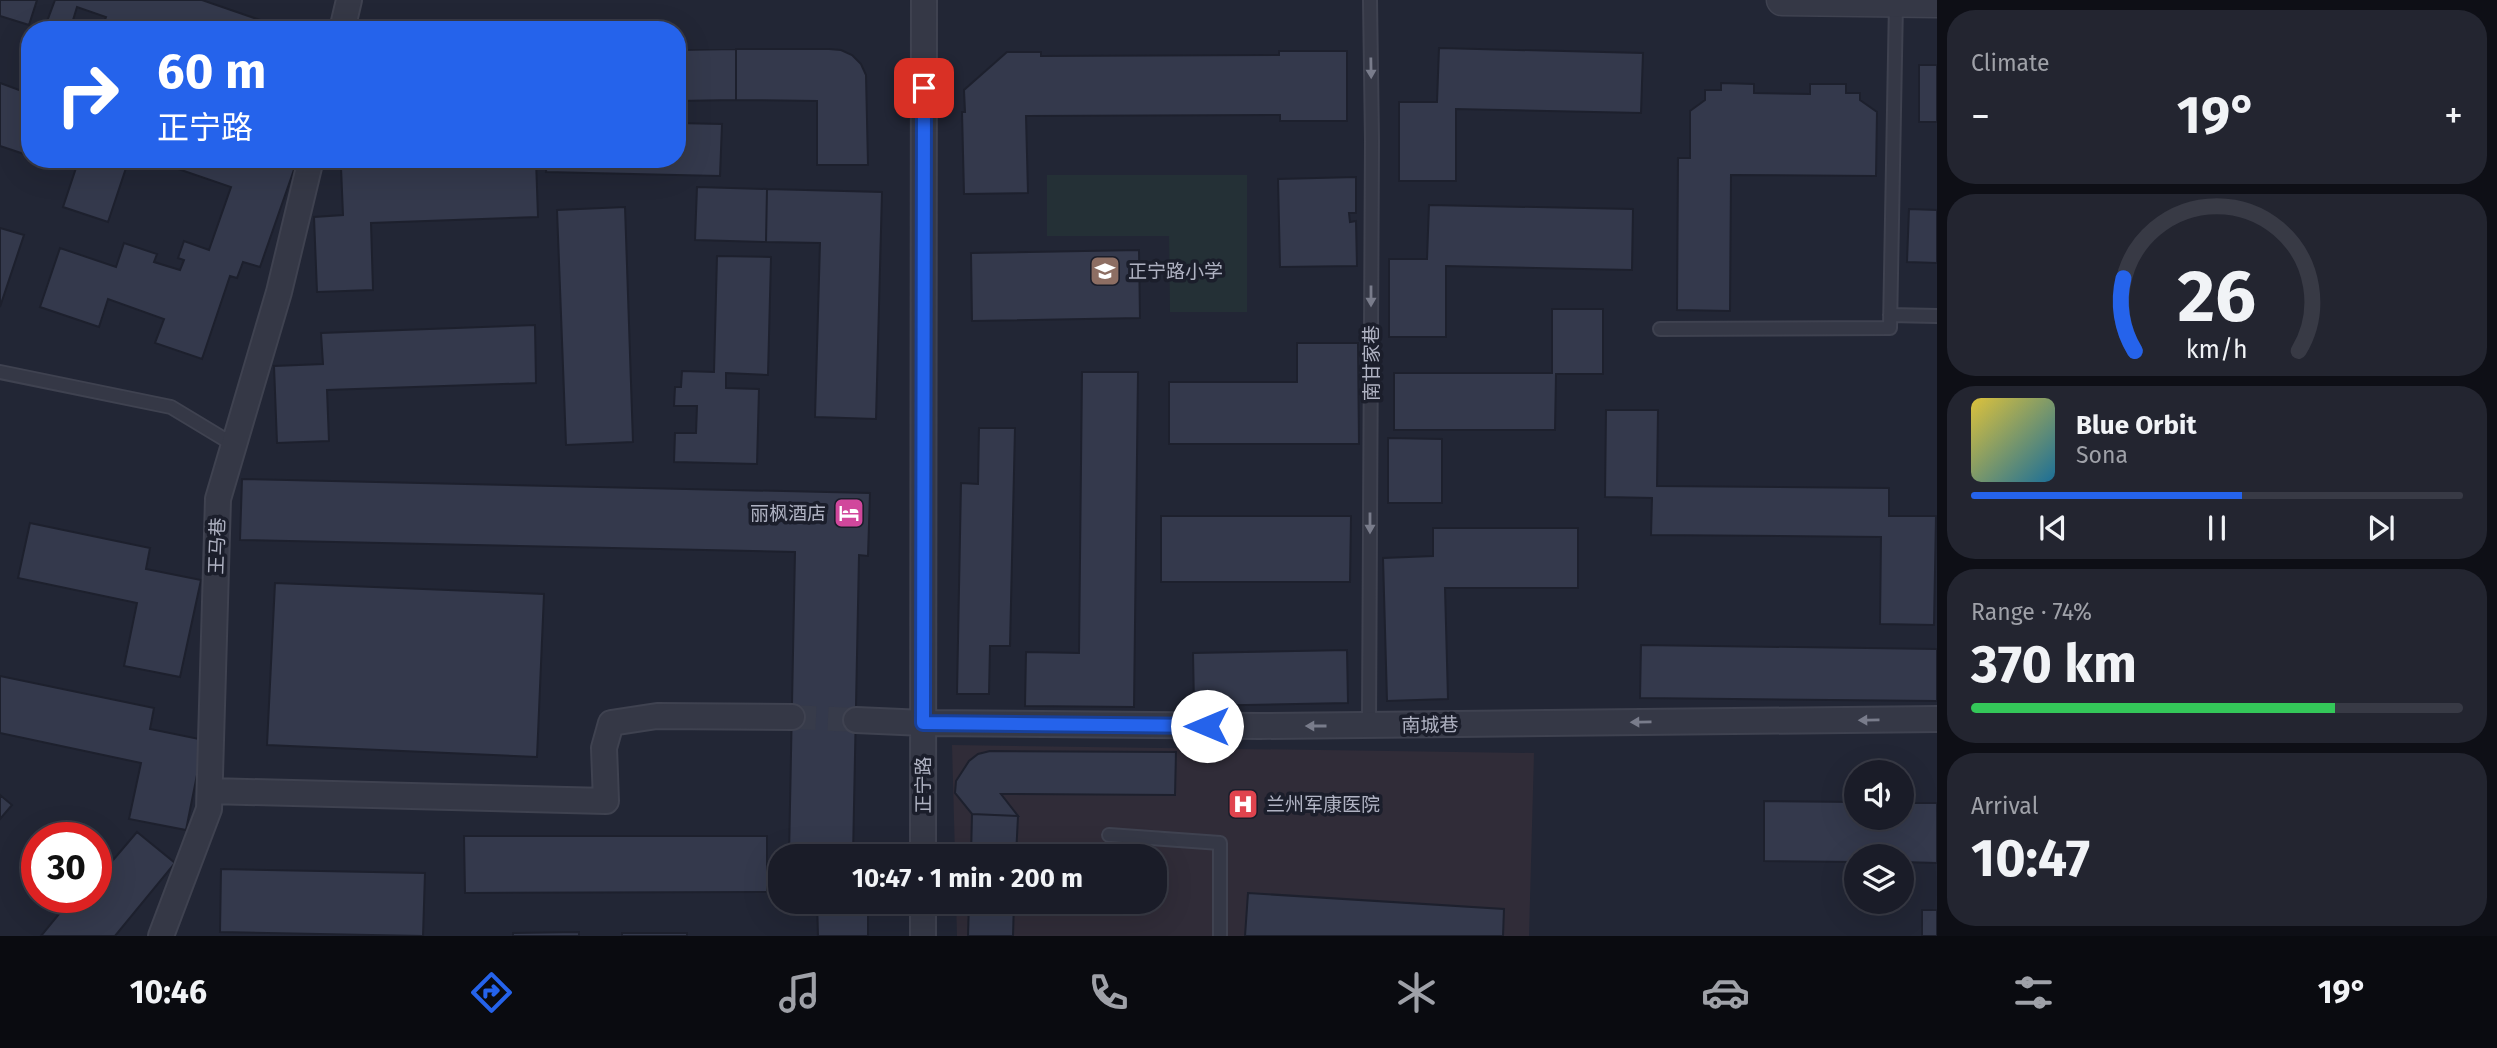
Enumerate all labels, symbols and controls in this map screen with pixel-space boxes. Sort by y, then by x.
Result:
text: 60 m [157,42,266,101]
icon: right [42,49,133,140]
text: Climate [1971,49,2050,77]
one-way arrow [1365,57,1377,79]
pin [894,58,954,118]
icon: arrive [905,69,943,107]
text: 19° [2177,84,2257,147]
text: − [1971,93,1990,139]
text: + [2444,93,2463,139]
text: 正宁路 [157,109,253,147]
text: 26 [2178,253,2256,340]
school or university icon: 正宁路小学 [1088,254,1122,288]
place label: 正宁路小学 [1128,260,1223,283]
one-way arrow [1365,285,1377,307]
street label: 南甘家巷 [1360,325,1383,401]
text: km/h [2186,334,2248,364]
text: Blue Orbit [2076,410,2196,441]
text: Sona [2076,441,2128,469]
hotel icon: 丽枫酒店 [832,496,866,530]
place label: 丽枫酒店 [750,502,826,525]
icon: previous [2034,509,2072,547]
icon: pause [2198,509,2236,547]
icon: next [2362,509,2400,547]
one-way arrow [1364,512,1376,534]
street label: 王马巷 [205,517,229,575]
text: Range · 74% [1971,598,2092,626]
text: 370 km [1971,633,2137,696]
position arrow [1170,689,1244,763]
street label: 南城巷 [1401,713,1459,737]
one-way arrow [1858,714,1880,726]
one-way arrow [1630,716,1652,728]
one-way arrow [1305,720,1327,732]
street label: 正宁路 [912,756,935,814]
map controls [1844,760,1914,914]
button: sound [1844,760,1914,830]
hospital icon: 兰州军康医院 [1226,787,1260,821]
text: Arrival [1971,792,2038,820]
place label: 兰州军康医院 [1266,793,1380,816]
speed limit sign: 30 [21,822,112,913]
text: 10:47 [1971,827,2090,890]
button: layers [1844,844,1914,914]
text: 10:47 · 1 min · 200 m [852,863,1083,894]
icon: directions [467,968,516,1017]
icon: music [775,968,824,1017]
icon: phone [1084,968,1133,1017]
icon: climate [1392,968,1441,1017]
icon: car [1701,968,1750,1017]
icon: filters [2009,968,2058,1017]
text: 10:46 [130,973,207,1011]
text: 19° [2318,973,2367,1011]

